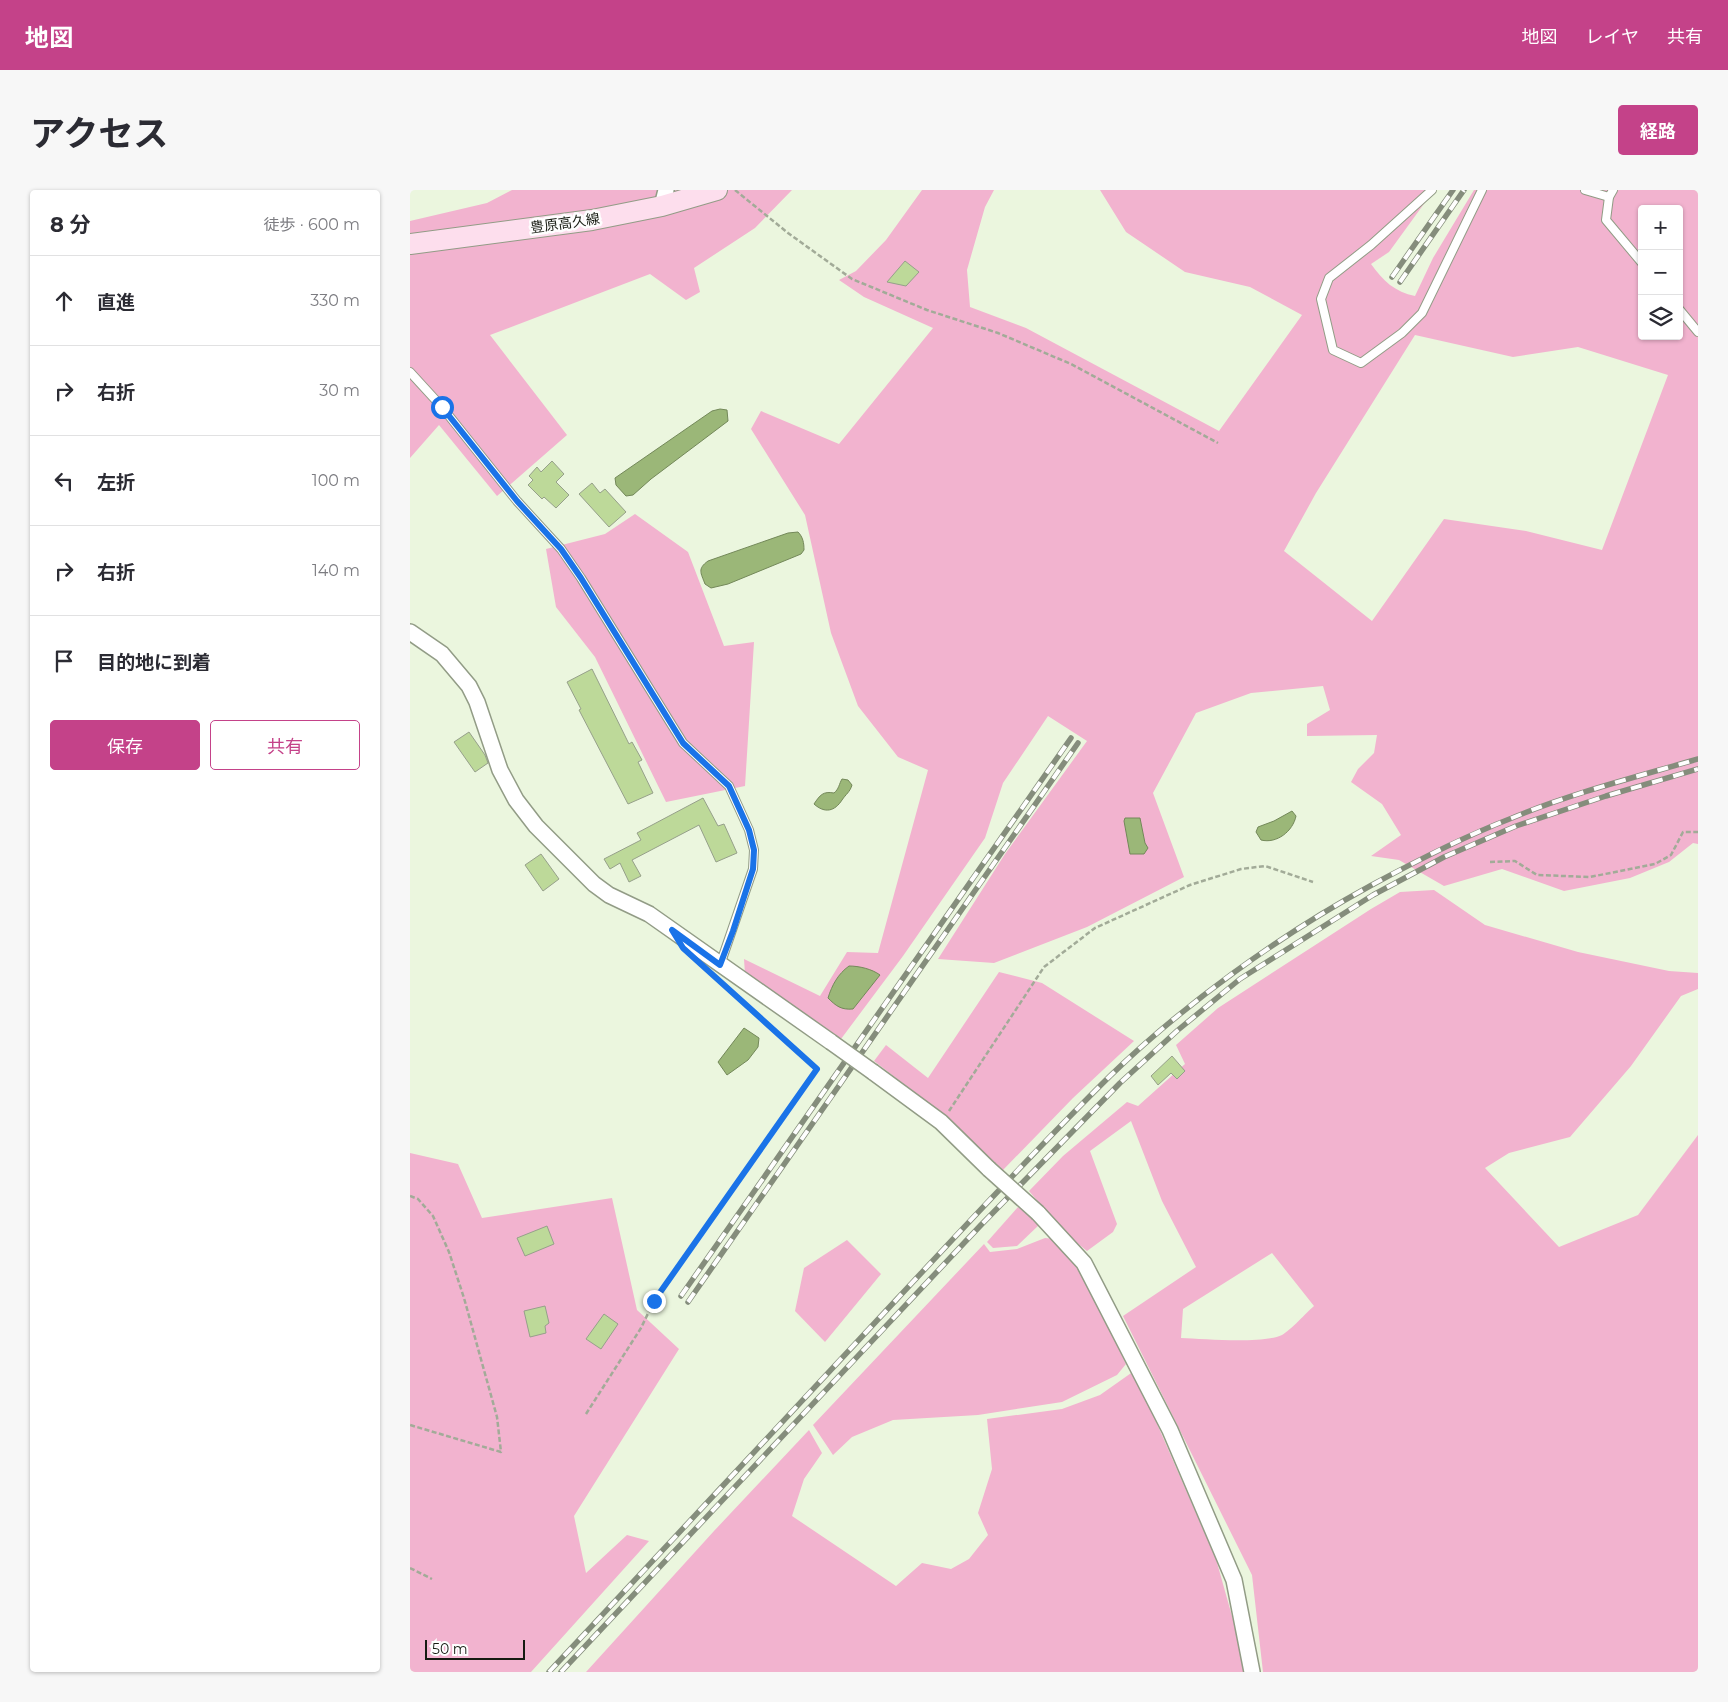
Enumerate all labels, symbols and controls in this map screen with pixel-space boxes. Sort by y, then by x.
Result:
text: 地図 [25,23,73,52]
text: 地図 [1522,26,1558,48]
text: レイヤ [1586,26,1639,48]
text: 共有 [1667,26,1703,48]
button: 経路 [1618,105,1698,155]
text: アクセス [30,112,168,155]
map controls [1638,205,1683,340]
button: + [1638,205,1683,250]
street label: 豊原高久線 [529,209,601,237]
text: 8 分 [50,212,91,237]
text: 徒歩 · 600 m [263,215,360,234]
button: − [1638,250,1683,295]
icon: ahead [50,287,78,315]
text: 直進 [97,291,135,314]
text: 330 m [310,291,360,310]
button: layers [1638,295,1683,340]
icon: right [50,377,78,405]
text: 右折 [97,381,135,404]
text: 30 m [319,381,360,400]
route start [431,396,454,419]
icon: left [50,467,78,495]
text: 左折 [97,471,135,494]
text: 100 m [312,471,360,490]
icon: right [50,557,78,585]
text: 右折 [97,561,135,584]
text: 140 m [312,561,360,580]
icon: arrive [50,647,78,675]
text: 目的地に到着 [97,651,211,674]
button: 保存 [50,720,200,770]
button: 共有 [210,720,360,770]
route end [643,1290,666,1313]
scale bar [425,1637,525,1660]
text: 50 m [432,1640,468,1658]

